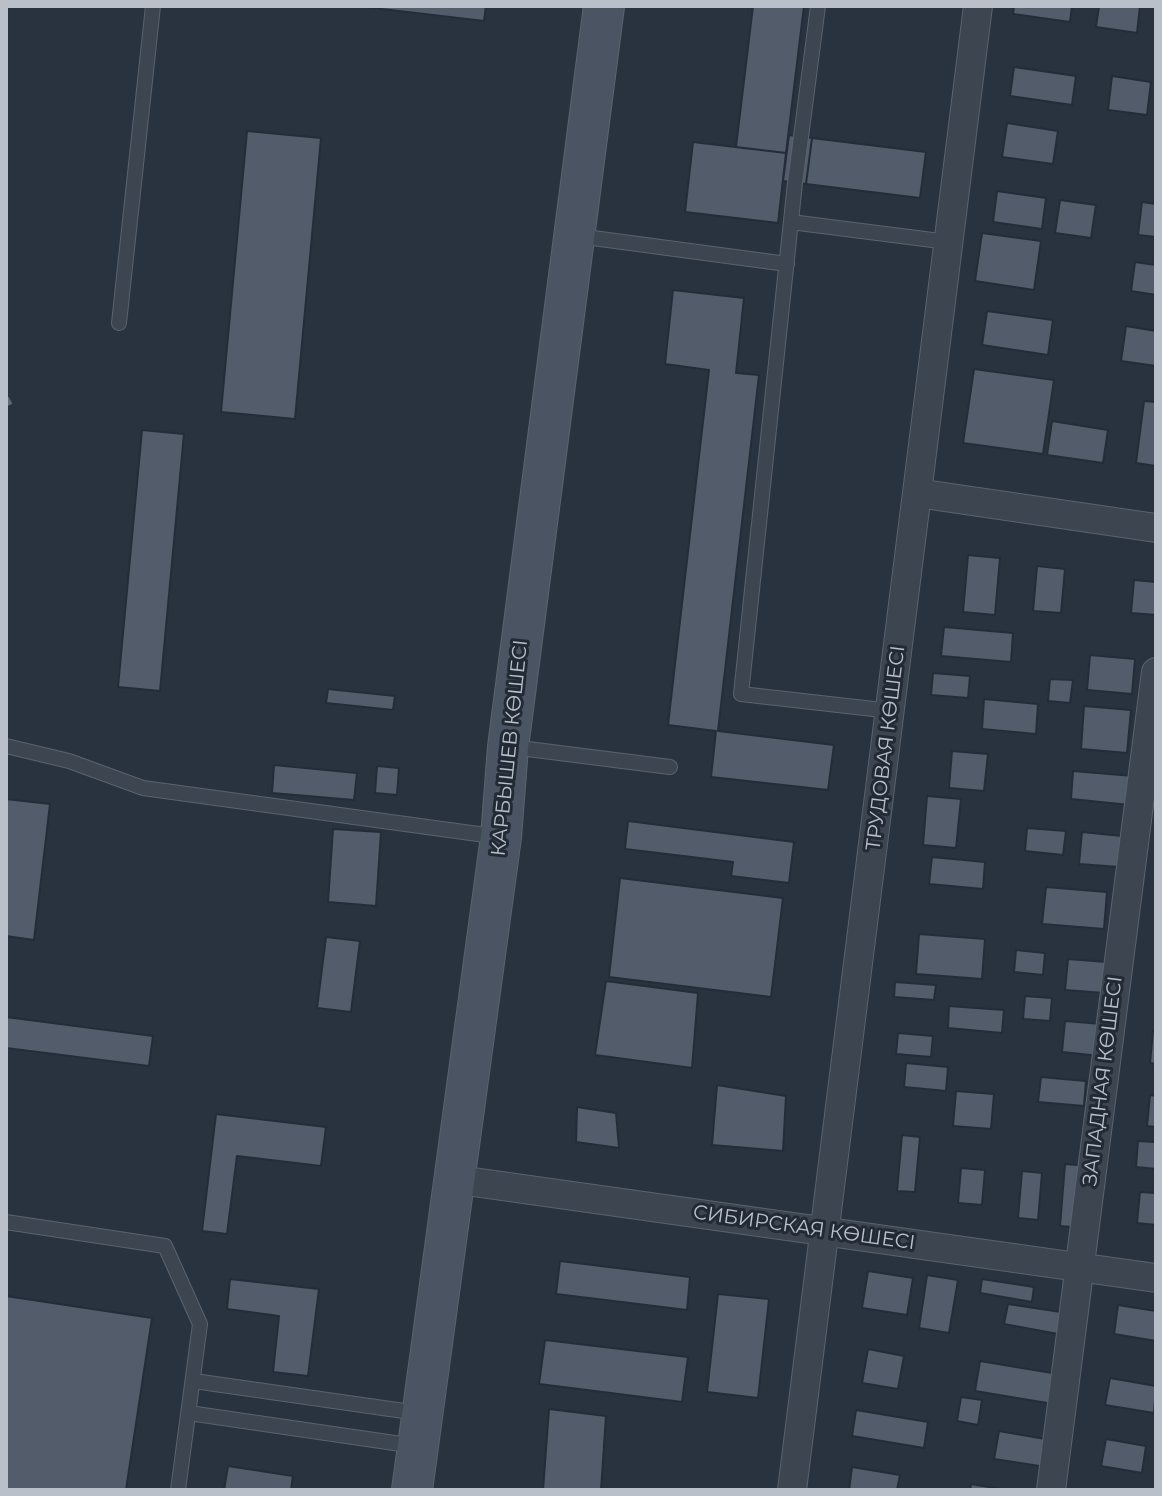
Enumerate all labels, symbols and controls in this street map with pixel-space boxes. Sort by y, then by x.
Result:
street label: КАРБЫШЕВ КӨШЕСІ [487,638,533,858]
street label: ТРУДОВАЯ КӨШЕСІ [862,644,910,852]
street label: ЗАПАДНАЯ КӨШЕСІ [1078,975,1128,1187]
street label: СИБИРСКАЯ КӨШЕСІ [691,1201,917,1255]

